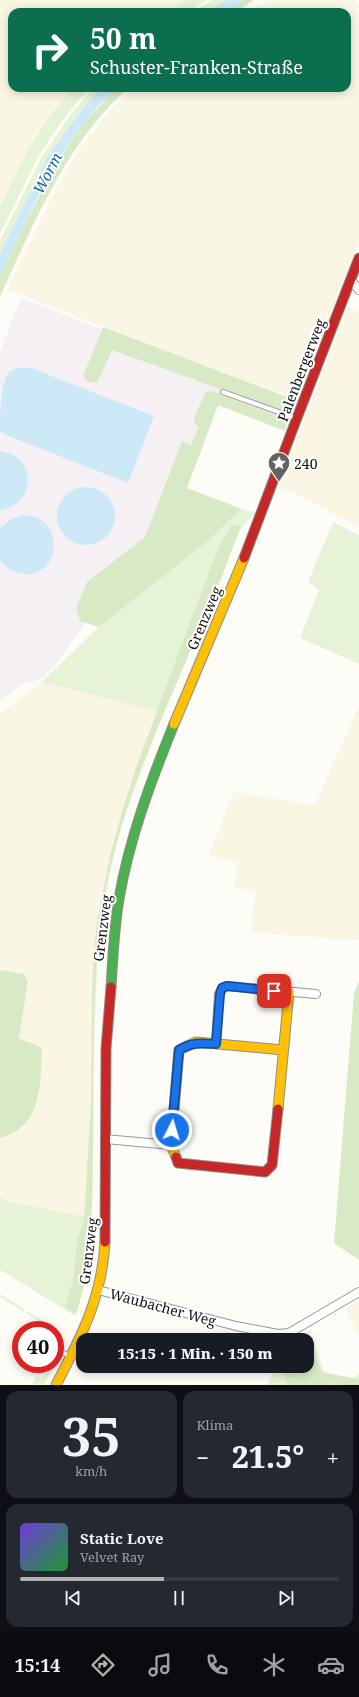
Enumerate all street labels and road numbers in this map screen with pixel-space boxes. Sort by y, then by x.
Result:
street label: Palenbergerweg [273,315,329,424]
street label: Grenzweg [182,583,226,653]
street label: Grenzweg [88,893,116,963]
street label: Grenzweg [74,1216,102,1286]
street label: Waubacher Weg [108,1284,219,1330]

